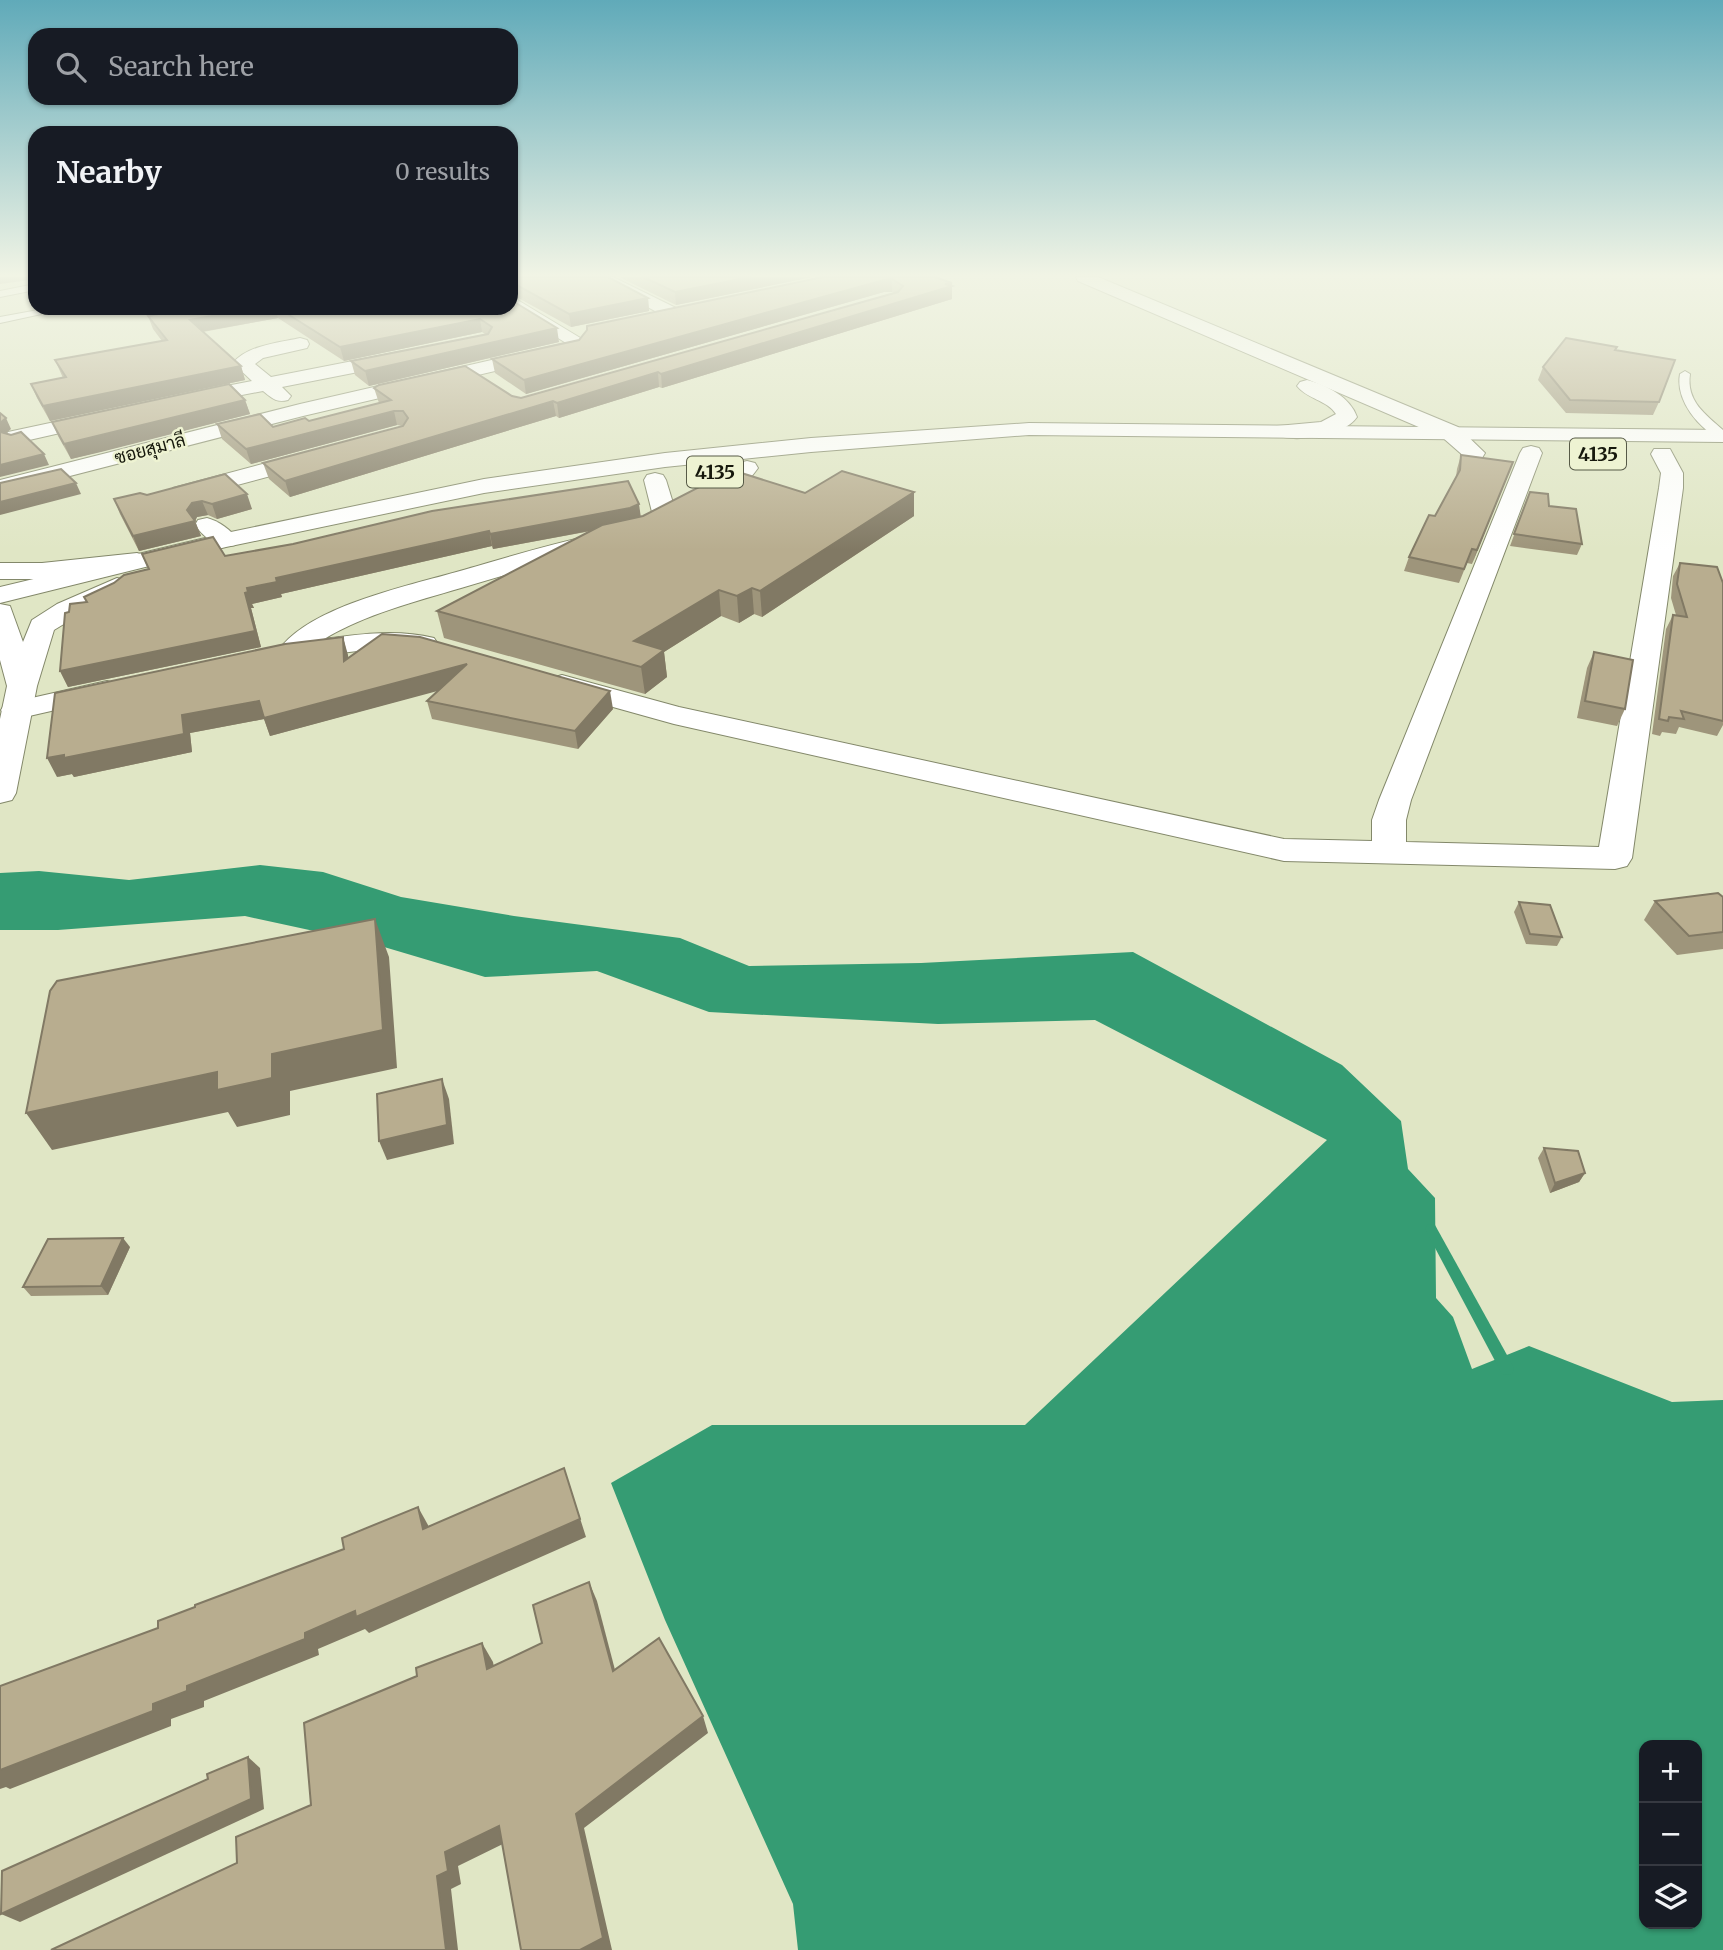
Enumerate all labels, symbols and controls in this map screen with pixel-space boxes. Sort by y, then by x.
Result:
search box [28,28,518,105]
icon: search [52,48,90,86]
text: Search here [108,50,254,83]
text: Nearby [56,153,162,191]
text: 0 results [395,157,490,186]
street label: ซอยสุมาลี [112,427,188,470]
road number: 4135 [1570,438,1626,470]
road number: 4135 [687,457,743,488]
map controls [1639,1740,1702,1929]
button: + [1639,1740,1702,1803]
button: − [1639,1803,1702,1866]
button: layers [1639,1866,1702,1929]

